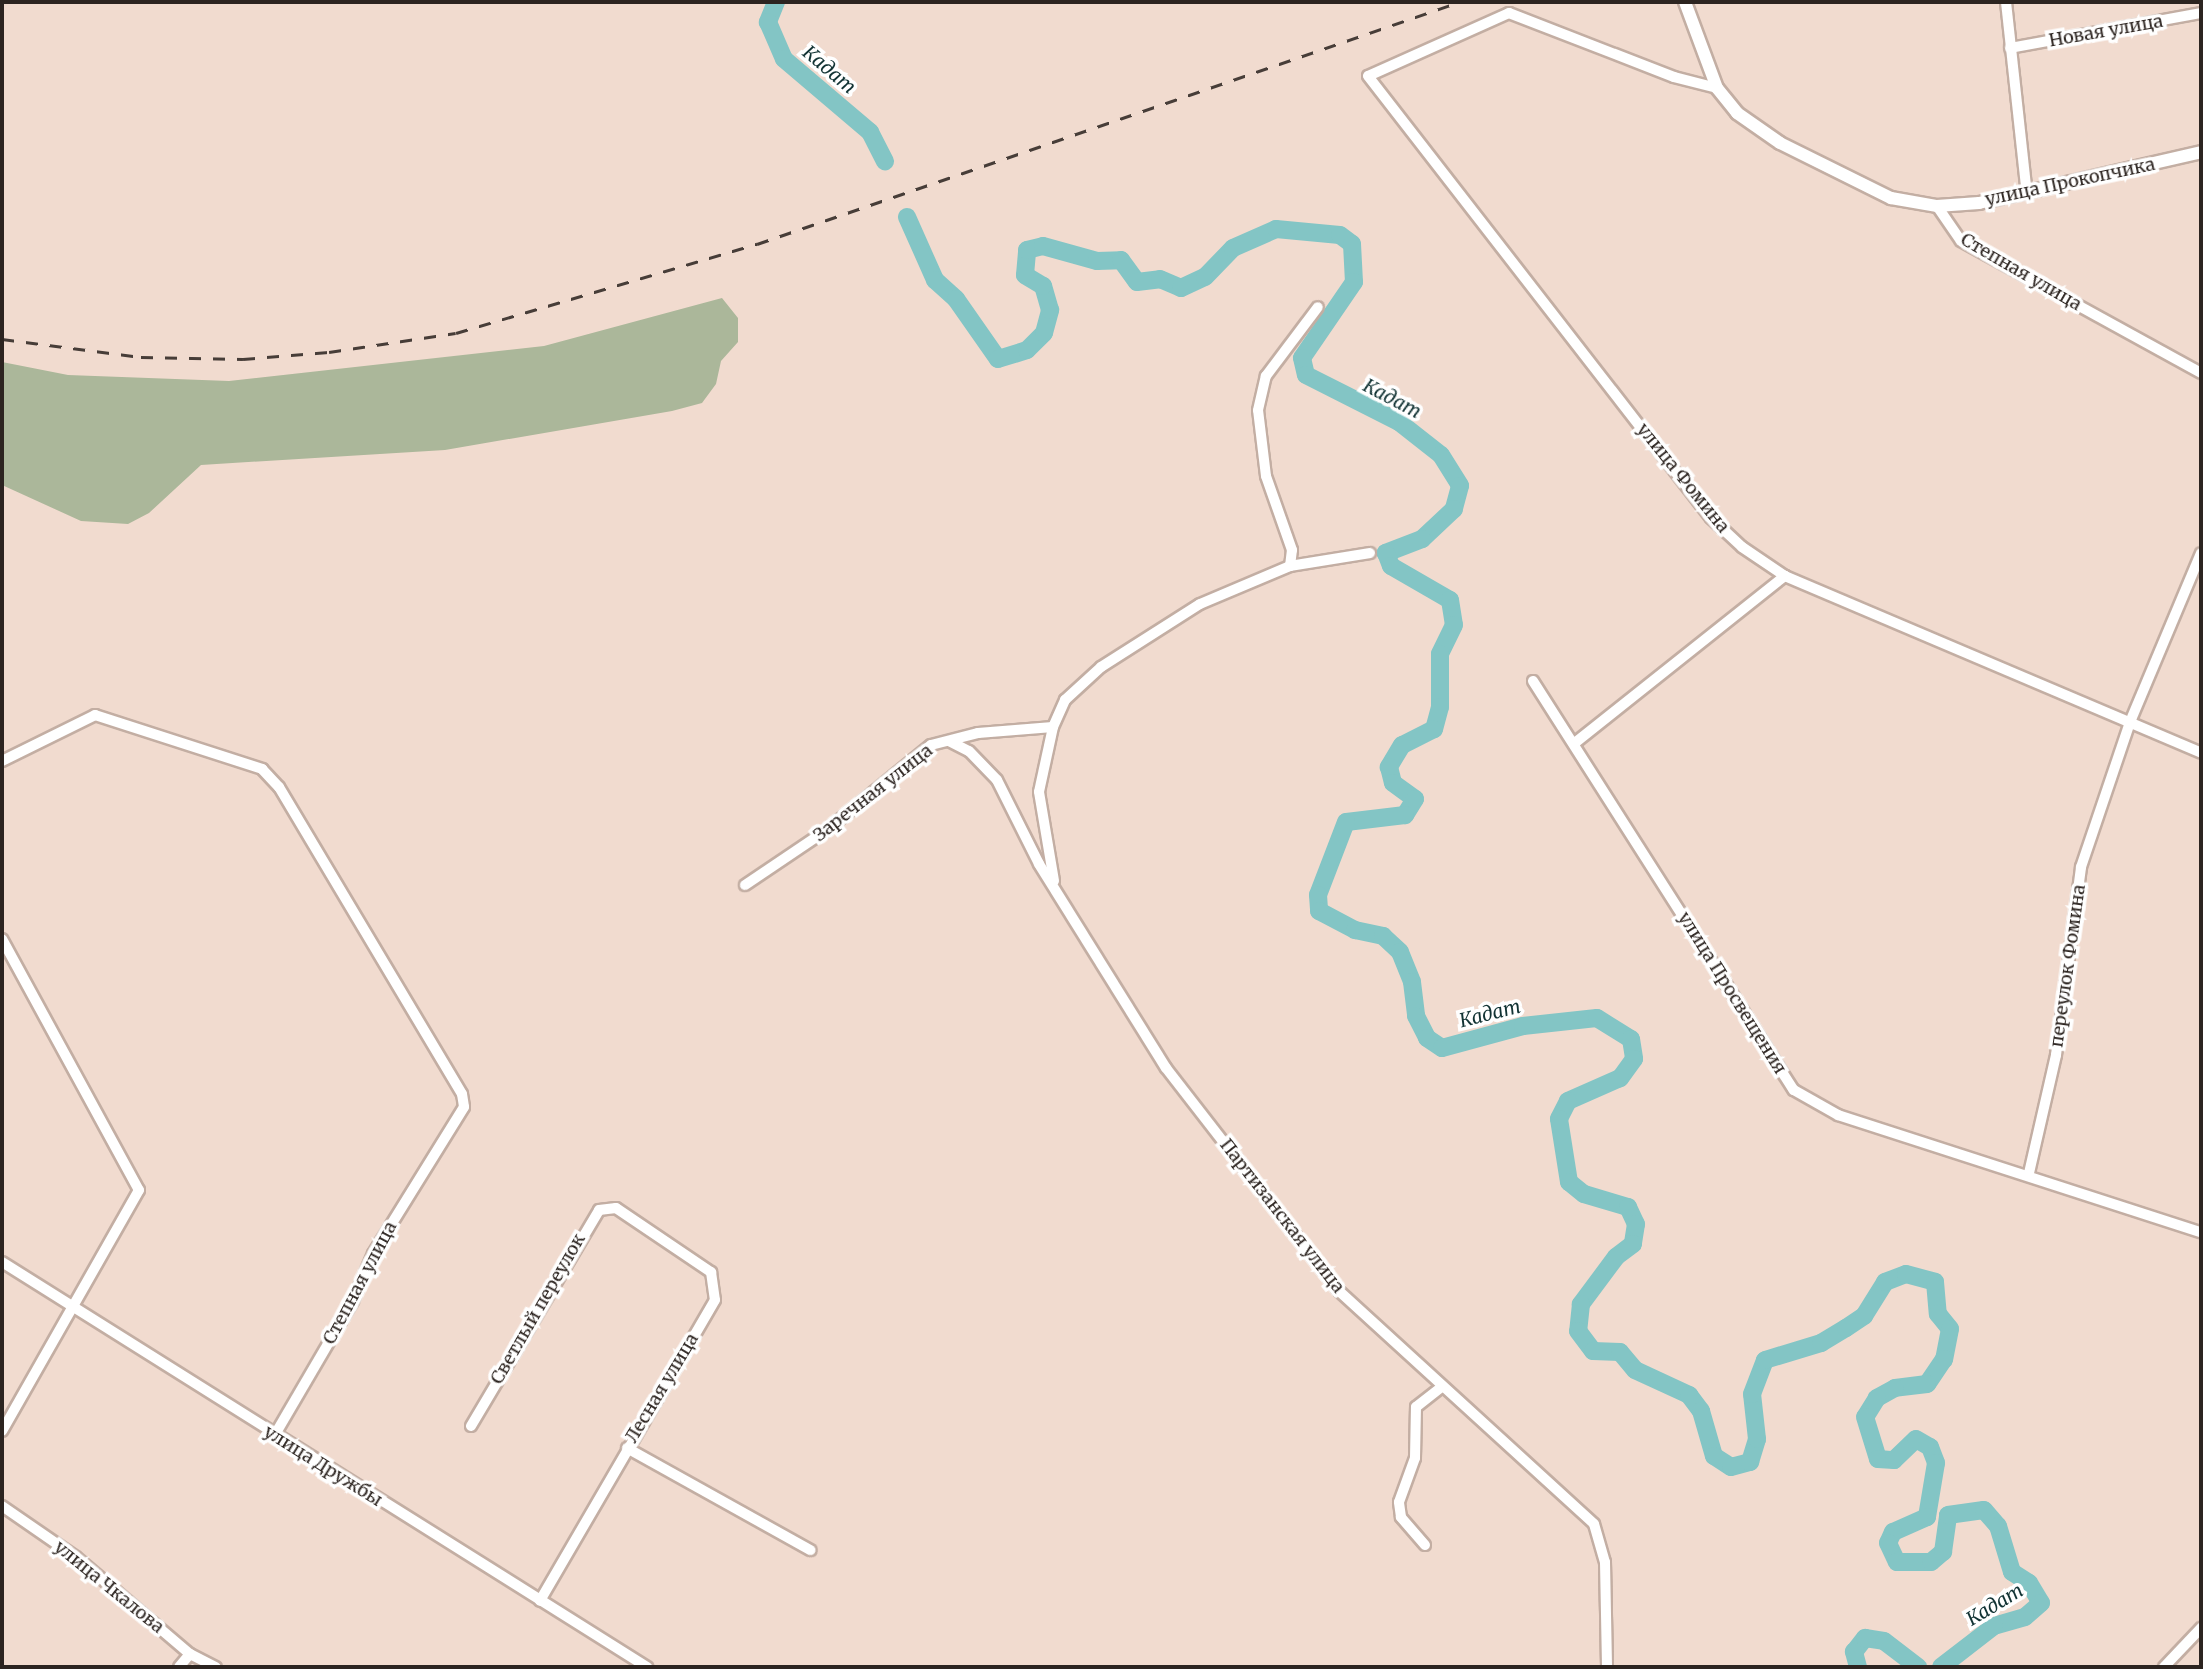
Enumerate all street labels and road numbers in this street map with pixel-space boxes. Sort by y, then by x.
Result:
street label: Новая улица [2047,10,2165,52]
street label: улица Прокопчика [1983,153,2157,211]
street label: Степная улица [1957,229,2085,315]
street label: улица Фомина [1632,419,1734,537]
street label: Заречная улица [809,740,937,846]
street label: переулок Фомина [2046,883,2090,1049]
street label: улица Просвещения [1673,908,1791,1078]
street label: Партизанская улица [1215,1135,1349,1297]
street label: Степная улица [319,1218,401,1348]
street label: Светлый переулок [486,1230,590,1388]
street label: Лесная улица [621,1329,703,1447]
street label: улица Дружбы [260,1421,386,1511]
street label: улица Чкалова [50,1536,168,1638]

